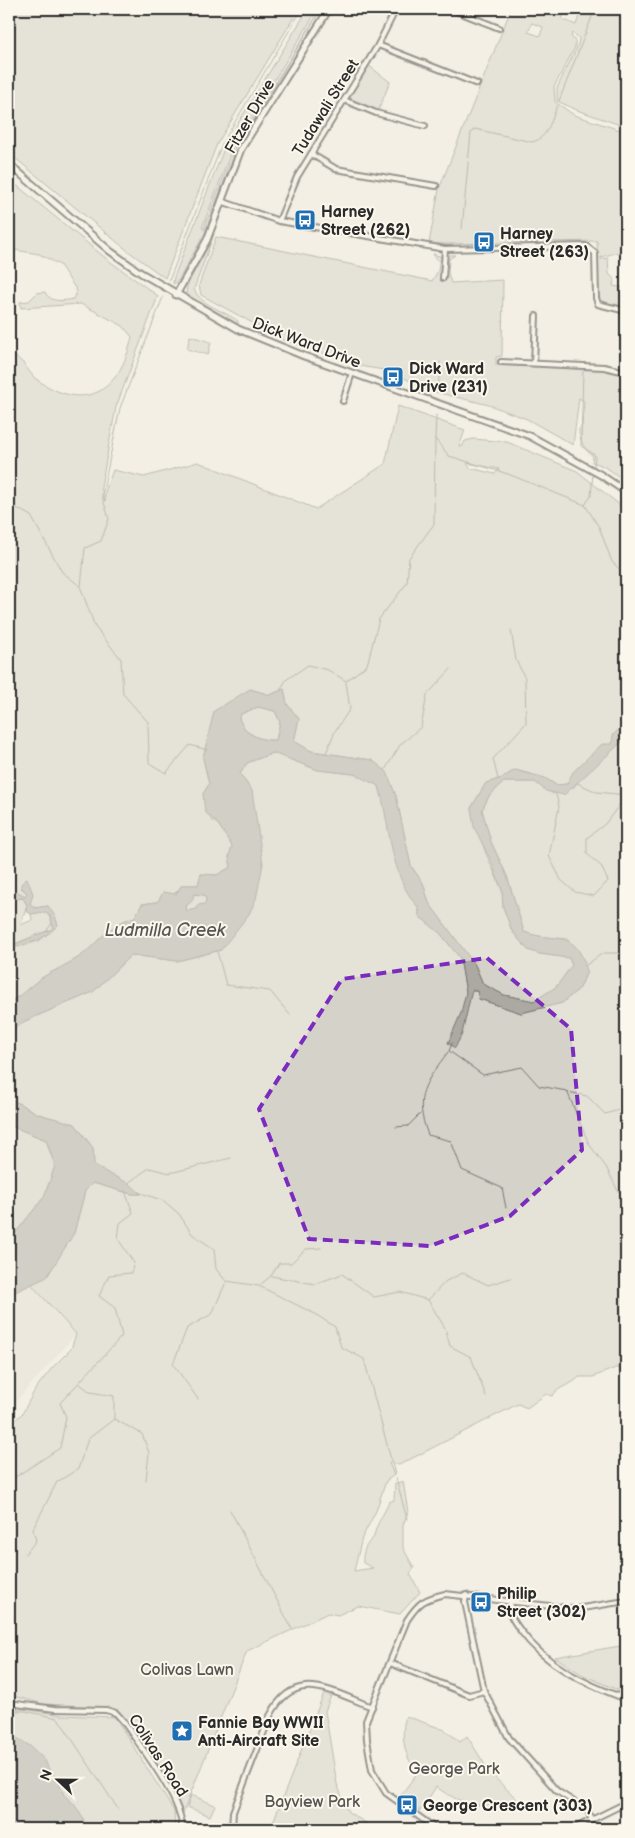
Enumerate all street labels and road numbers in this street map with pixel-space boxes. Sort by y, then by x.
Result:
street label: Tudawali Street [289,56,364,160]
street label: Fitzer Drive [221,76,279,157]
street label: Dick Ward Drive [249,314,364,373]
street label: Colivas Road [124,1711,192,1801]

